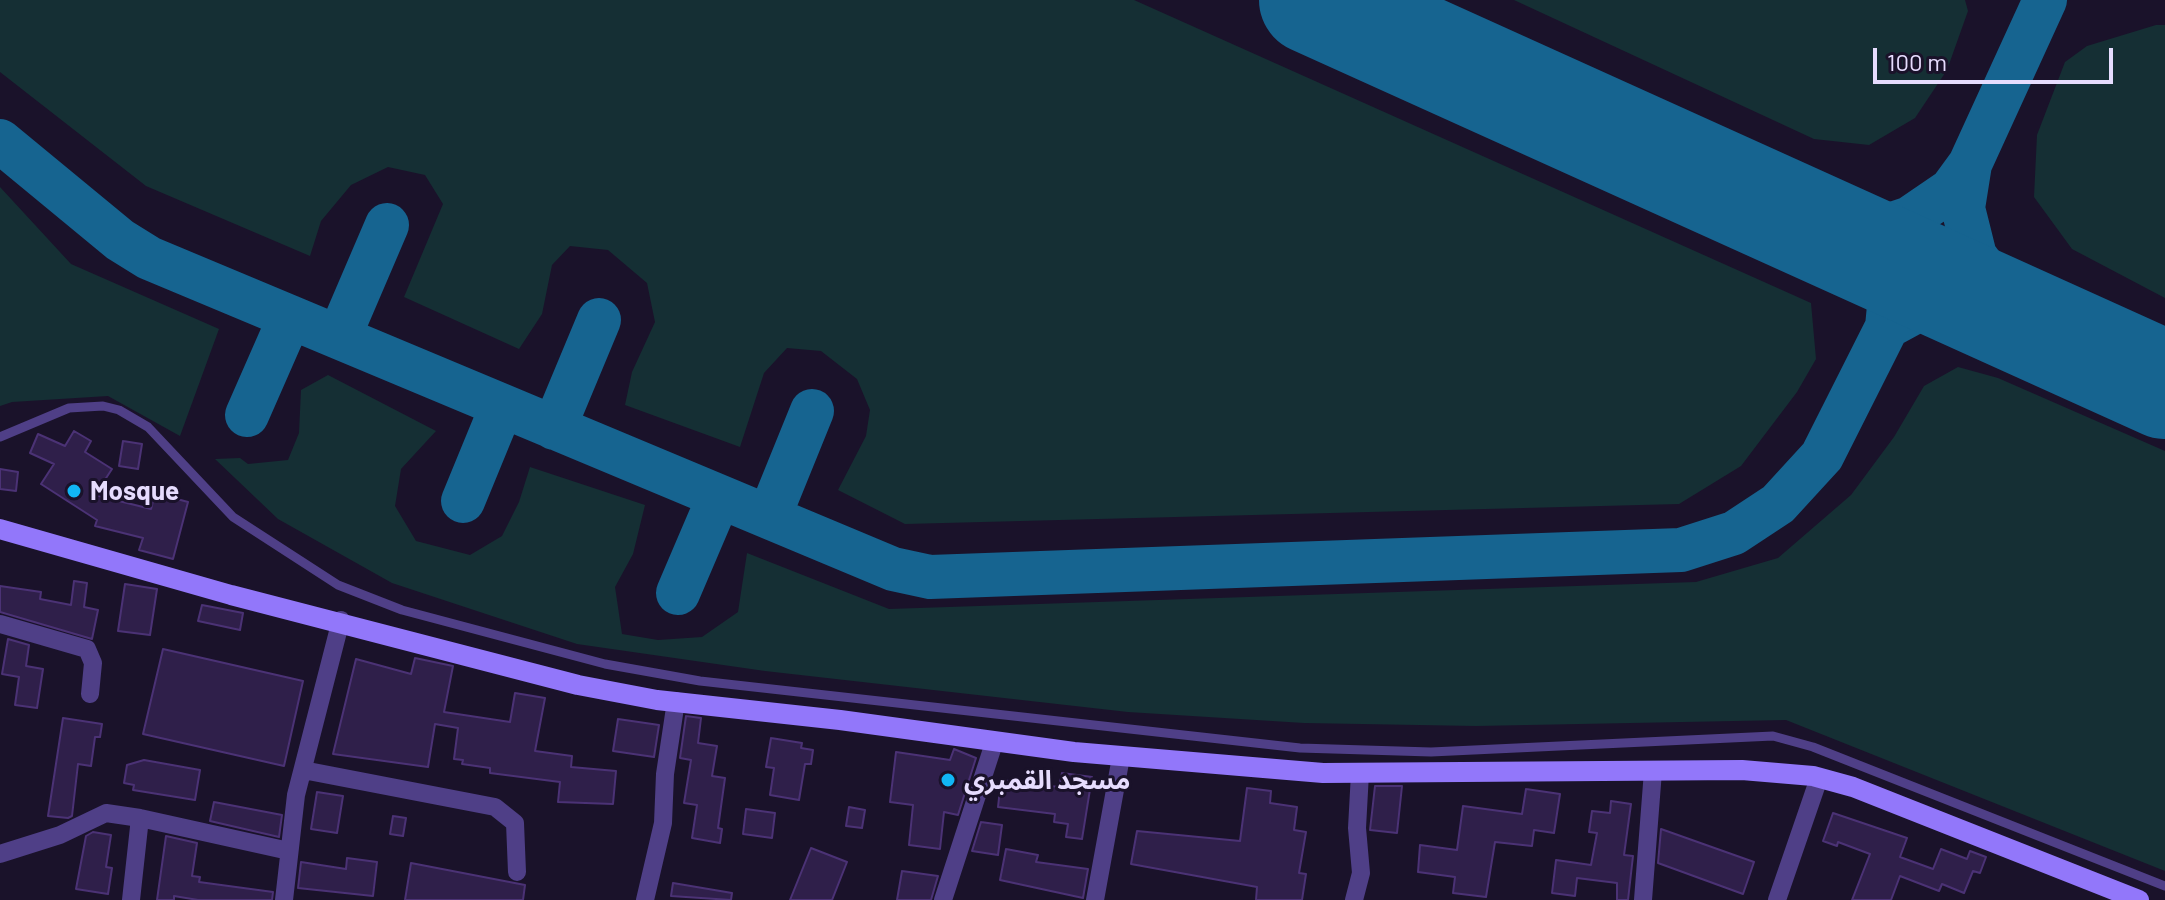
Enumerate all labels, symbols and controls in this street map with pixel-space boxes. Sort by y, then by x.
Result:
scale bar [1877,32,2117,82]
text: 100 m [1887,47,1947,76]
place label: Mosque [90,475,179,507]
marker: Mosque [65,482,83,500]
place label: مسجد القمبري [964,764,1131,796]
marker: مسجد القمبري [939,771,957,789]

